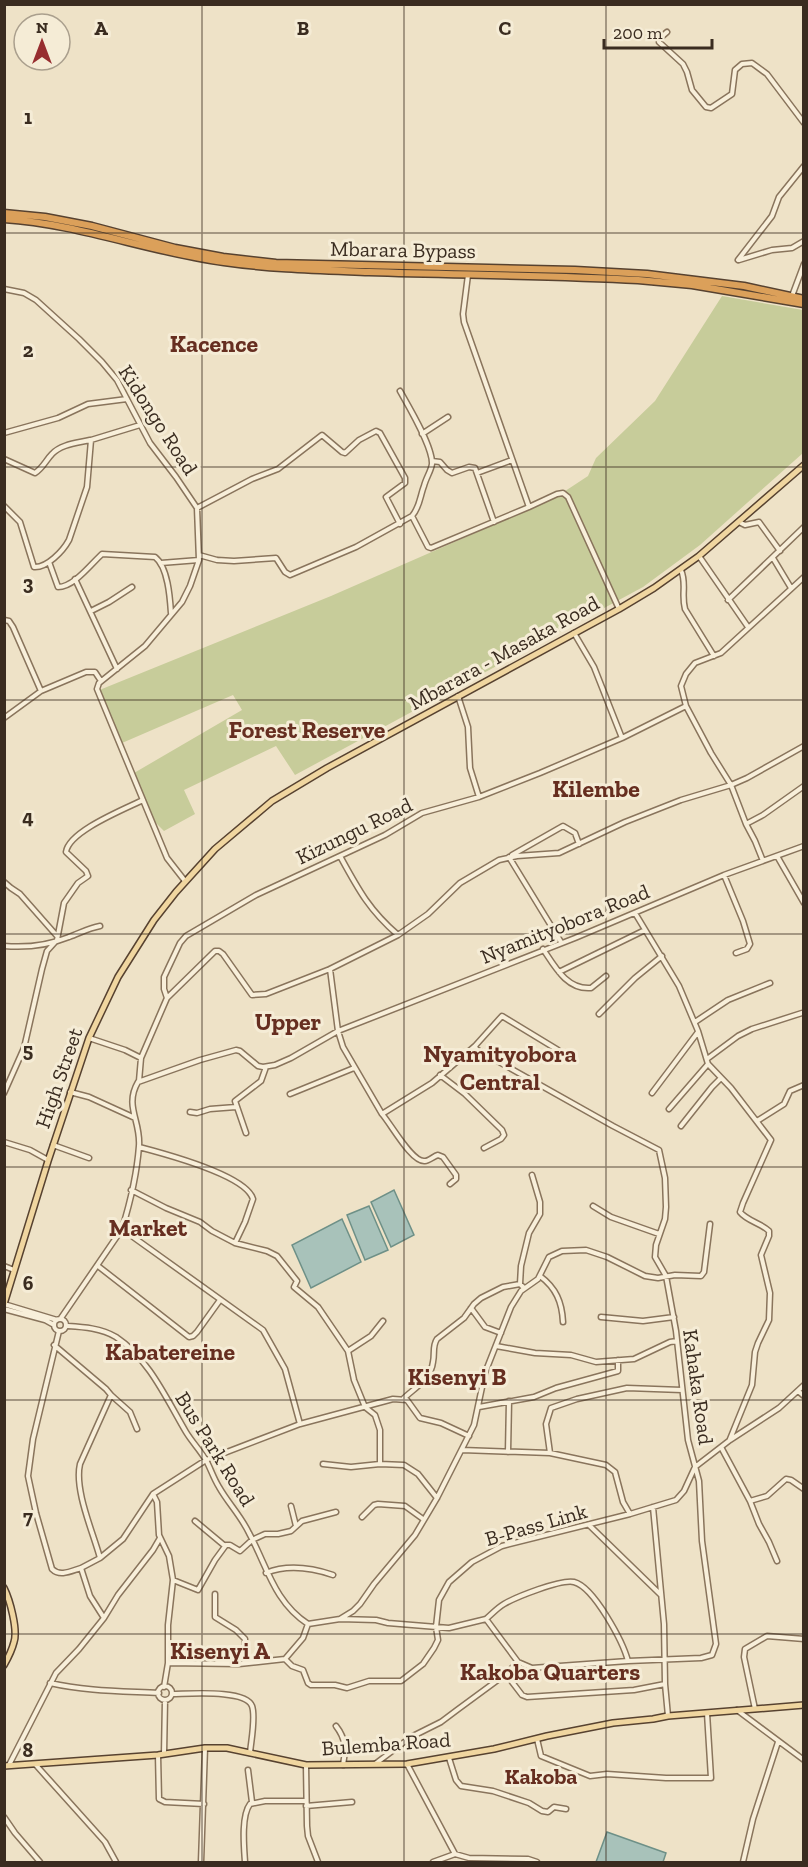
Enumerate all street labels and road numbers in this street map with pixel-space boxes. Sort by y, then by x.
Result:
street label: Mbarara Bypass [330,236,476,263]
street label: Kidongo Road [114,360,203,480]
street label: Mbarara - Masaka Road [404,590,604,715]
street label: Kizungu Road [292,791,416,869]
street label: Nyamityobora Road [477,878,653,969]
street label: High Street [30,1024,87,1132]
street label: Kahaka Road [678,1327,719,1447]
street label: Bus Park Road [170,1387,261,1511]
street label: B-Pass Link [482,1498,590,1551]
street label: Bulemba Road [321,1726,452,1760]

